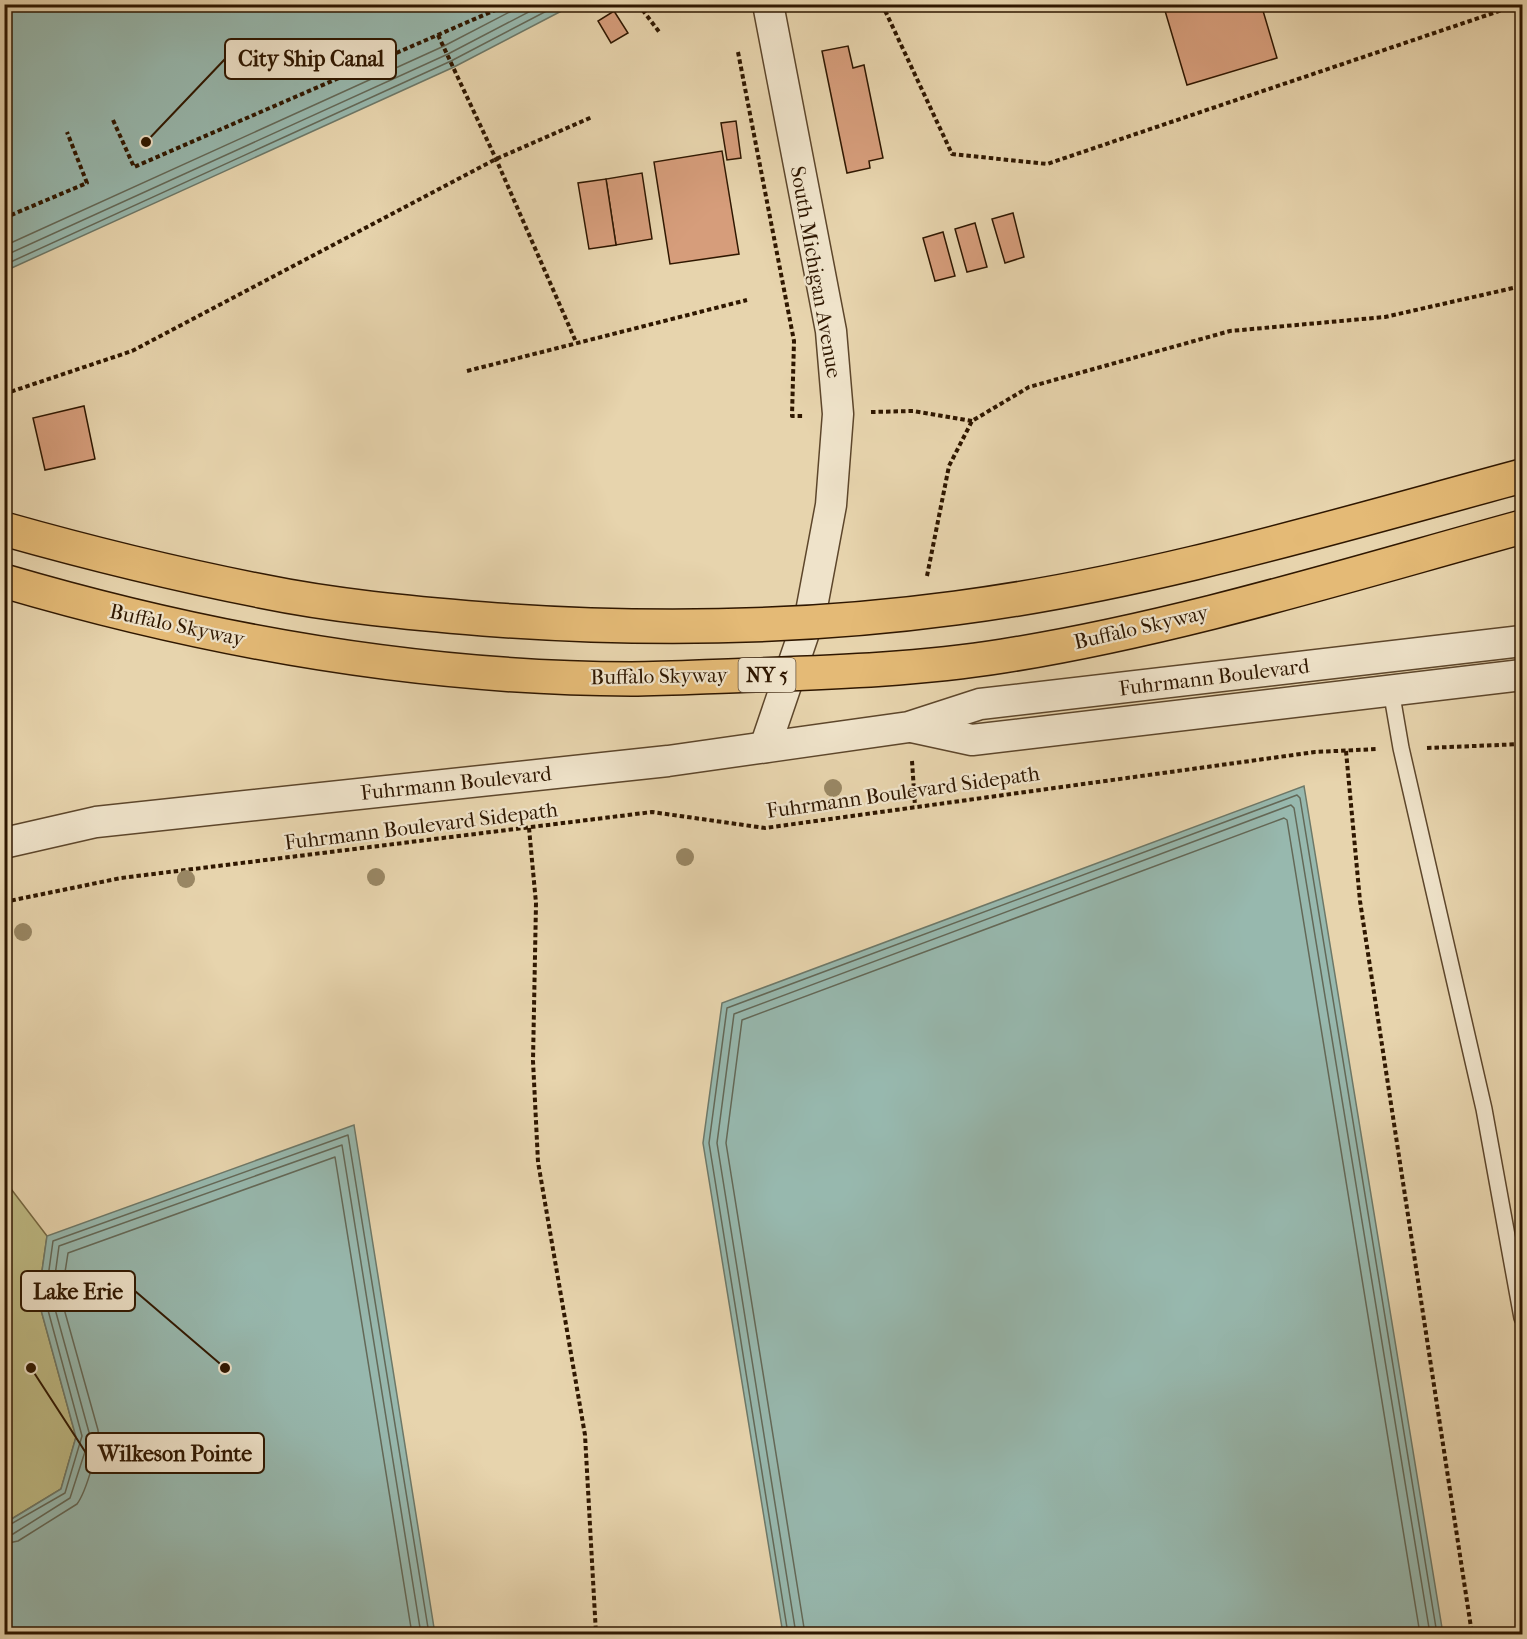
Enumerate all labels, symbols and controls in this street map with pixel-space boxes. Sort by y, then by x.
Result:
callout: City Ship Canal [225,39,396,79]
text: City Ship Canal [238,46,385,72]
street label: South Michigan Avenue [786,164,846,380]
street label: Buffalo Skyway [107,599,247,651]
street label: Buffalo Skyway [1071,600,1211,654]
street label: Fuhrmann Boulevard [1117,653,1311,701]
road number: NY 5 [738,658,795,692]
street label: Buffalo Skyway [590,663,729,689]
street label: Fuhrmann Boulevard [359,761,553,805]
street label: Fuhrmann Boulevard Sidepath [765,761,1041,823]
street label: Fuhrmann Boulevard Sidepath [283,797,559,855]
callout: Lake Erie [21,1271,135,1311]
text: Lake Erie [33,1279,123,1305]
callout: Wilkeson Pointe [86,1433,264,1473]
text: Wilkeson Pointe [97,1441,252,1467]

